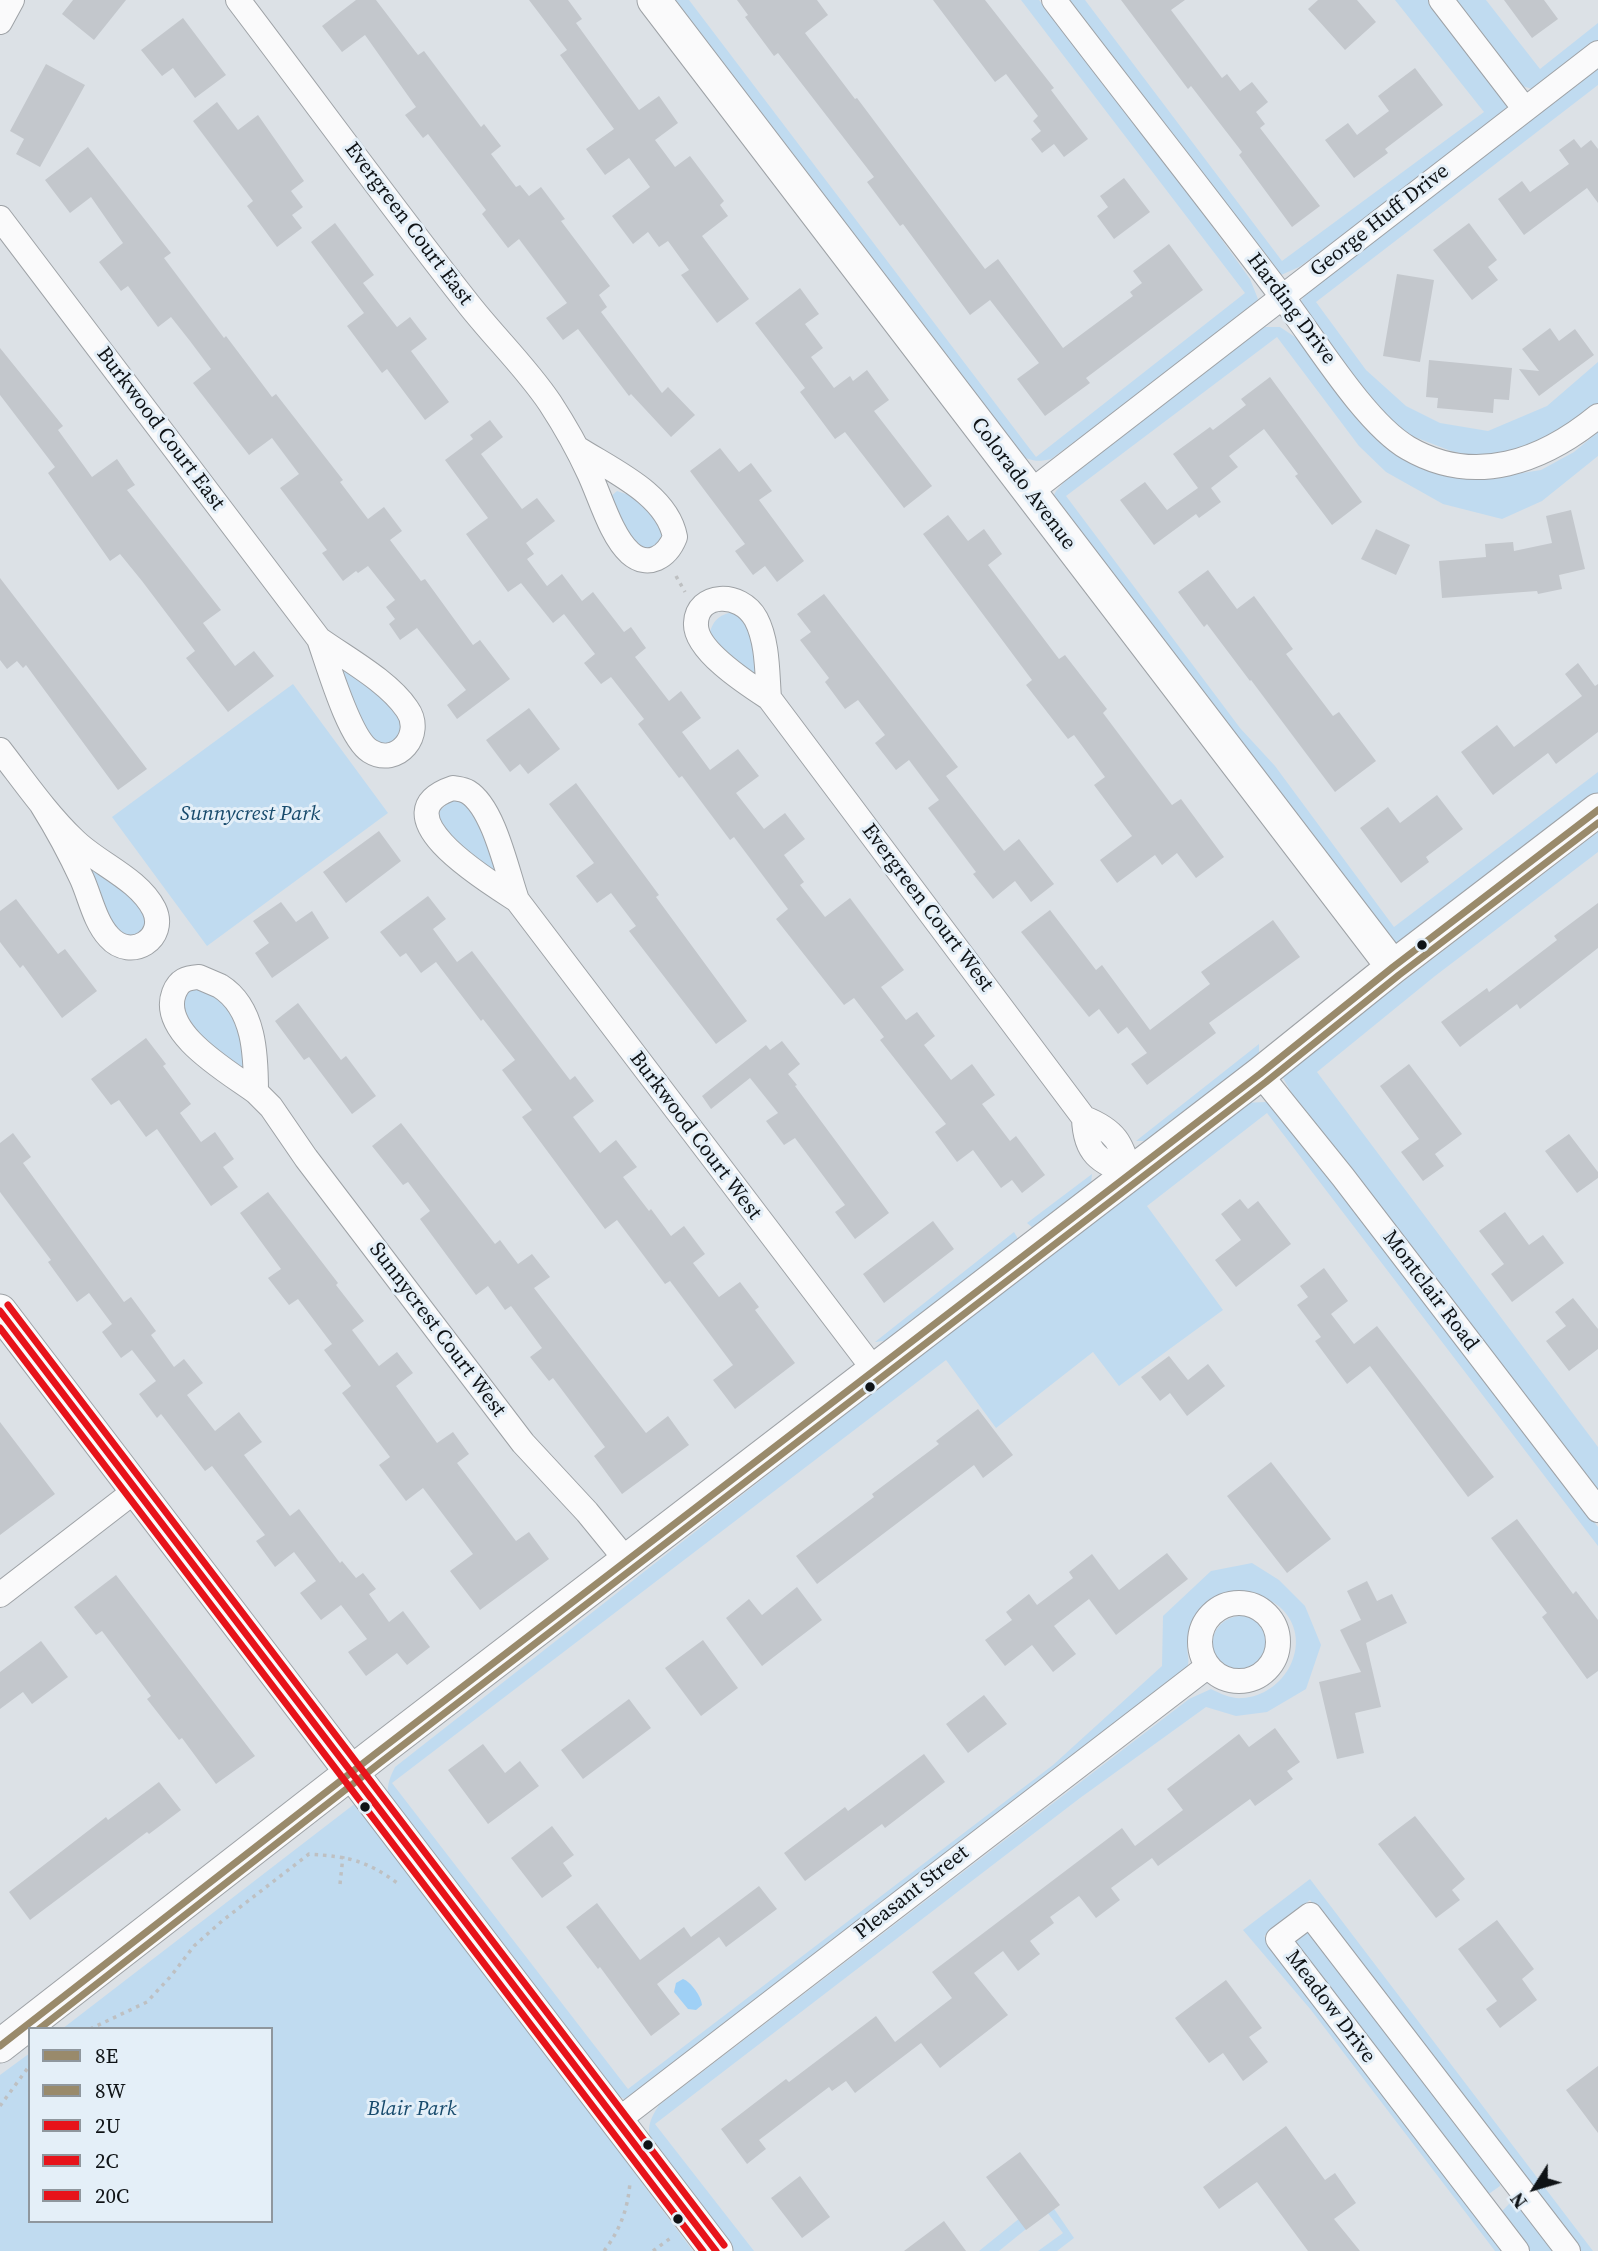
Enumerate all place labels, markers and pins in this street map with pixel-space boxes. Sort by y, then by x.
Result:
unlabelled marker [1415,938,1429,952]
unlabelled marker [863,1380,877,1394]
unlabelled marker [358,1800,372,1814]
unlabelled marker [641,2138,655,2152]
unlabelled marker [671,2212,685,2226]

